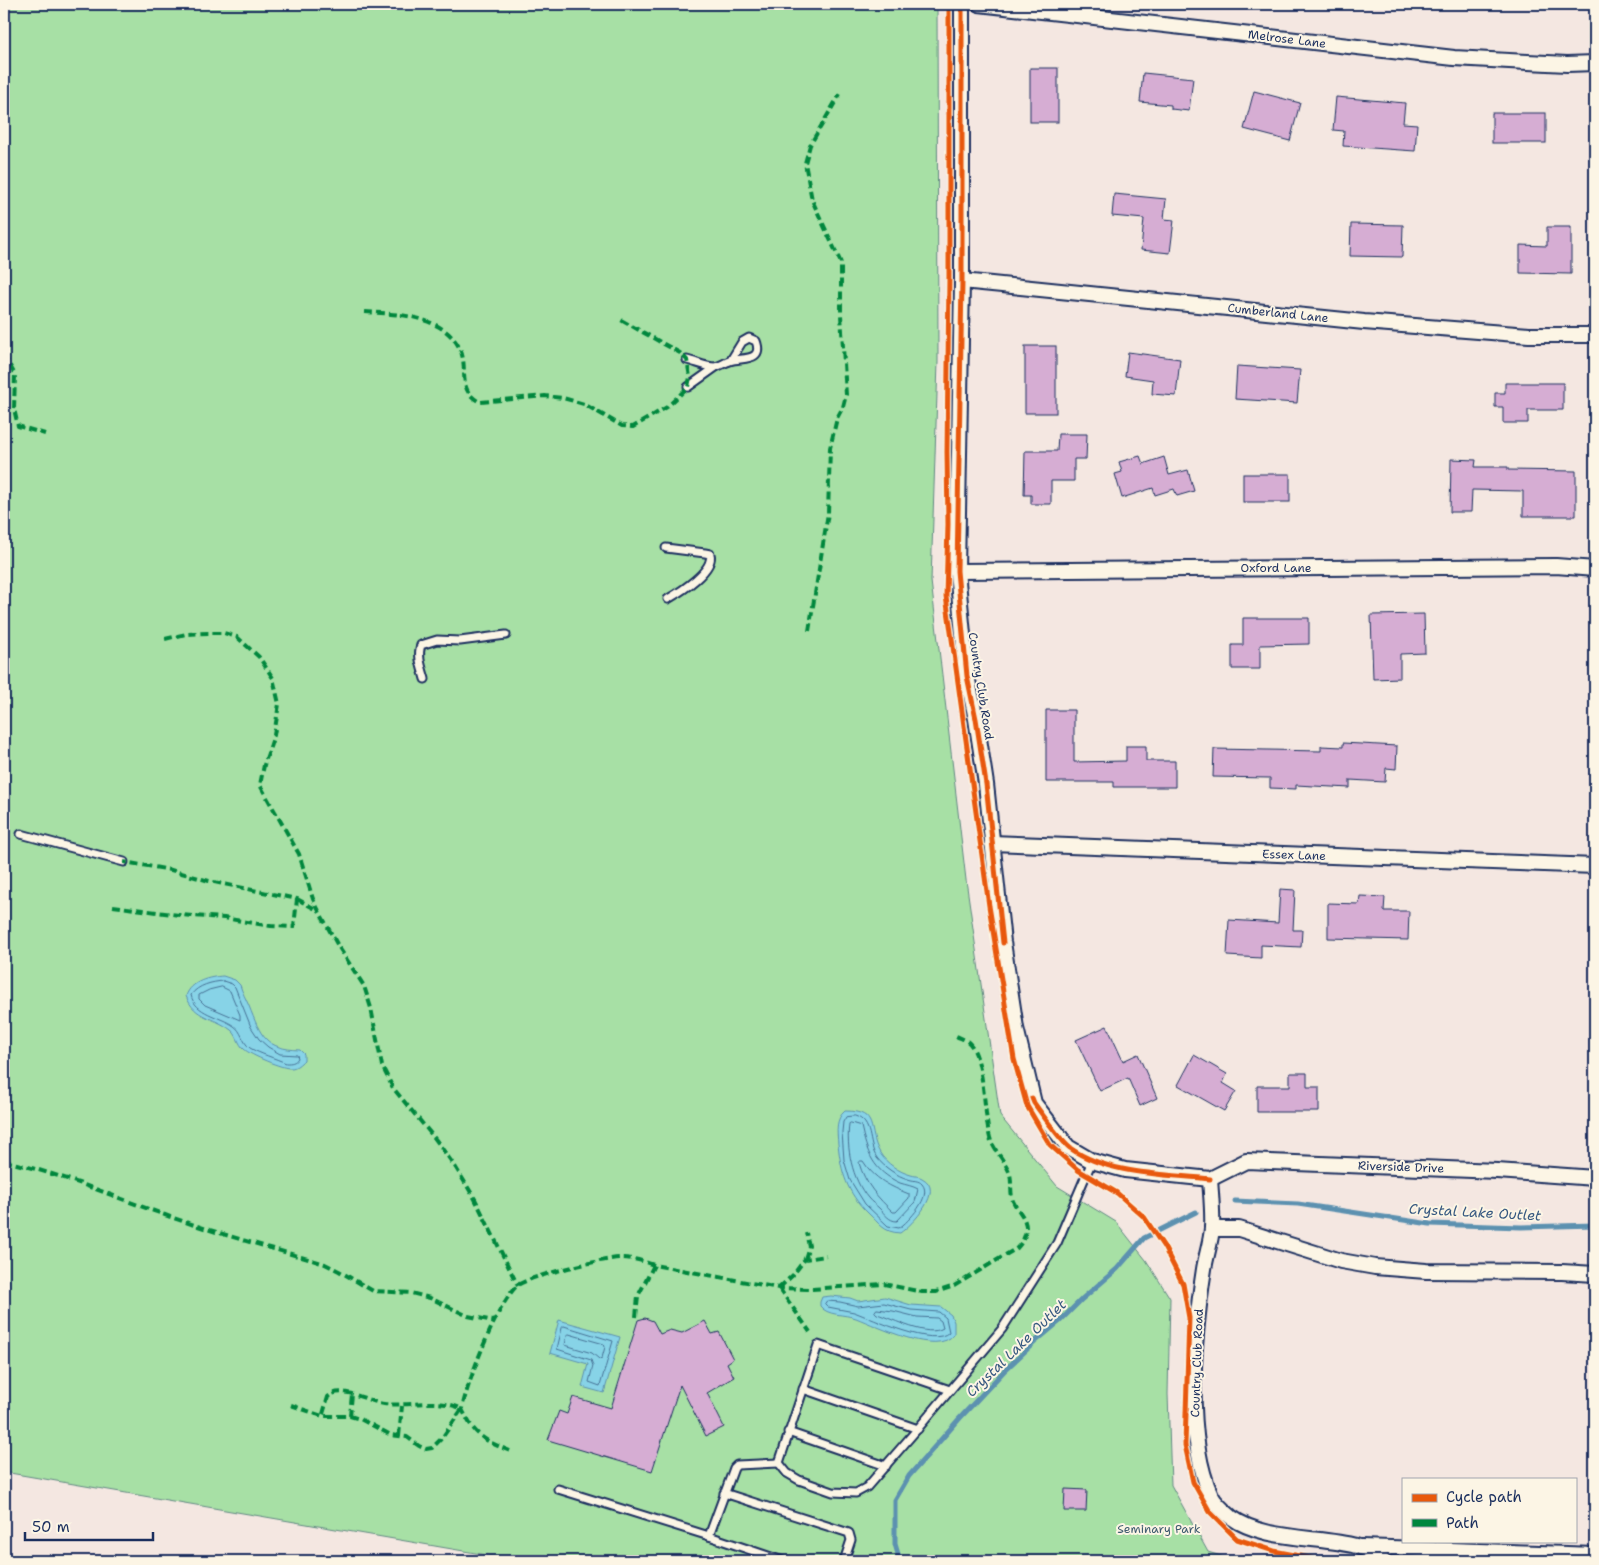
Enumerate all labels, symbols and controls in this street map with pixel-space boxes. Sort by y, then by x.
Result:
street label: Melrose Lane [1247,26,1327,52]
street label: Cumberland Lane [1227,300,1329,326]
street label: Oxford Lane [1240,560,1312,576]
street label: Country Club Road [965,631,997,741]
street label: Essex Lane [1262,846,1326,864]
street label: Riverside Drive [1358,1157,1445,1177]
water label: Crystal Lake Outlet [1408,1200,1543,1225]
water label: Crystal Lake Outlet [962,1295,1071,1401]
street label: Country Club Road [1187,1308,1207,1418]
legend [1402,1478,1576,1542]
text: Cycle path [1446,1487,1522,1507]
scale bar [25,1510,152,1542]
text: Path [1446,1513,1479,1533]
text: 50 m [32,1517,70,1537]
park label: Seminary Park [1117,1521,1201,1537]

